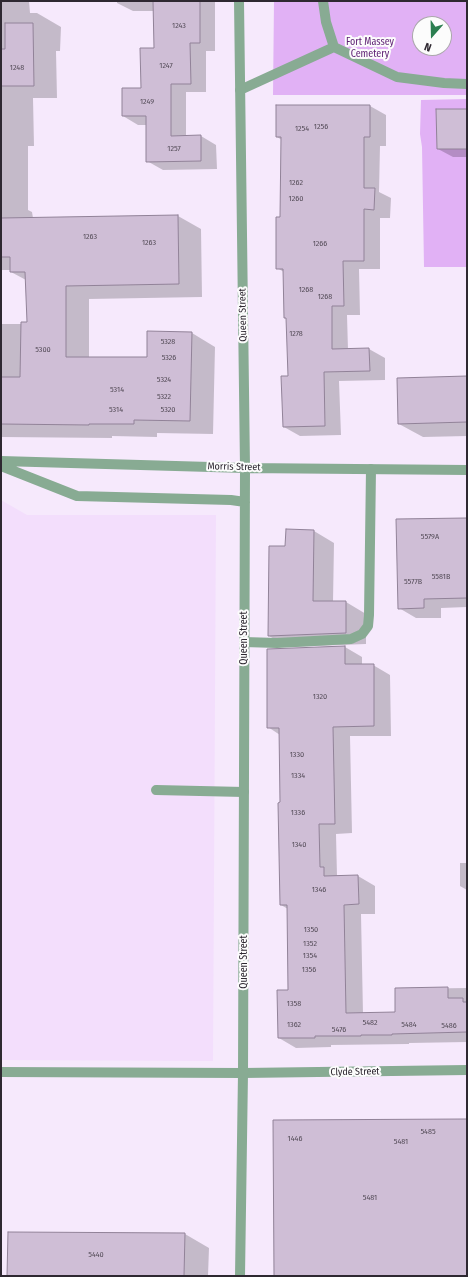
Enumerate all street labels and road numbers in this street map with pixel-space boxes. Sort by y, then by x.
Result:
street label: Queen Street [237,288,249,342]
street label: Morris Street [207,461,261,473]
street label: Queen Street [238,611,250,665]
street label: Queen Street [238,935,250,989]
street label: Clyde Street [330,1066,380,1078]

